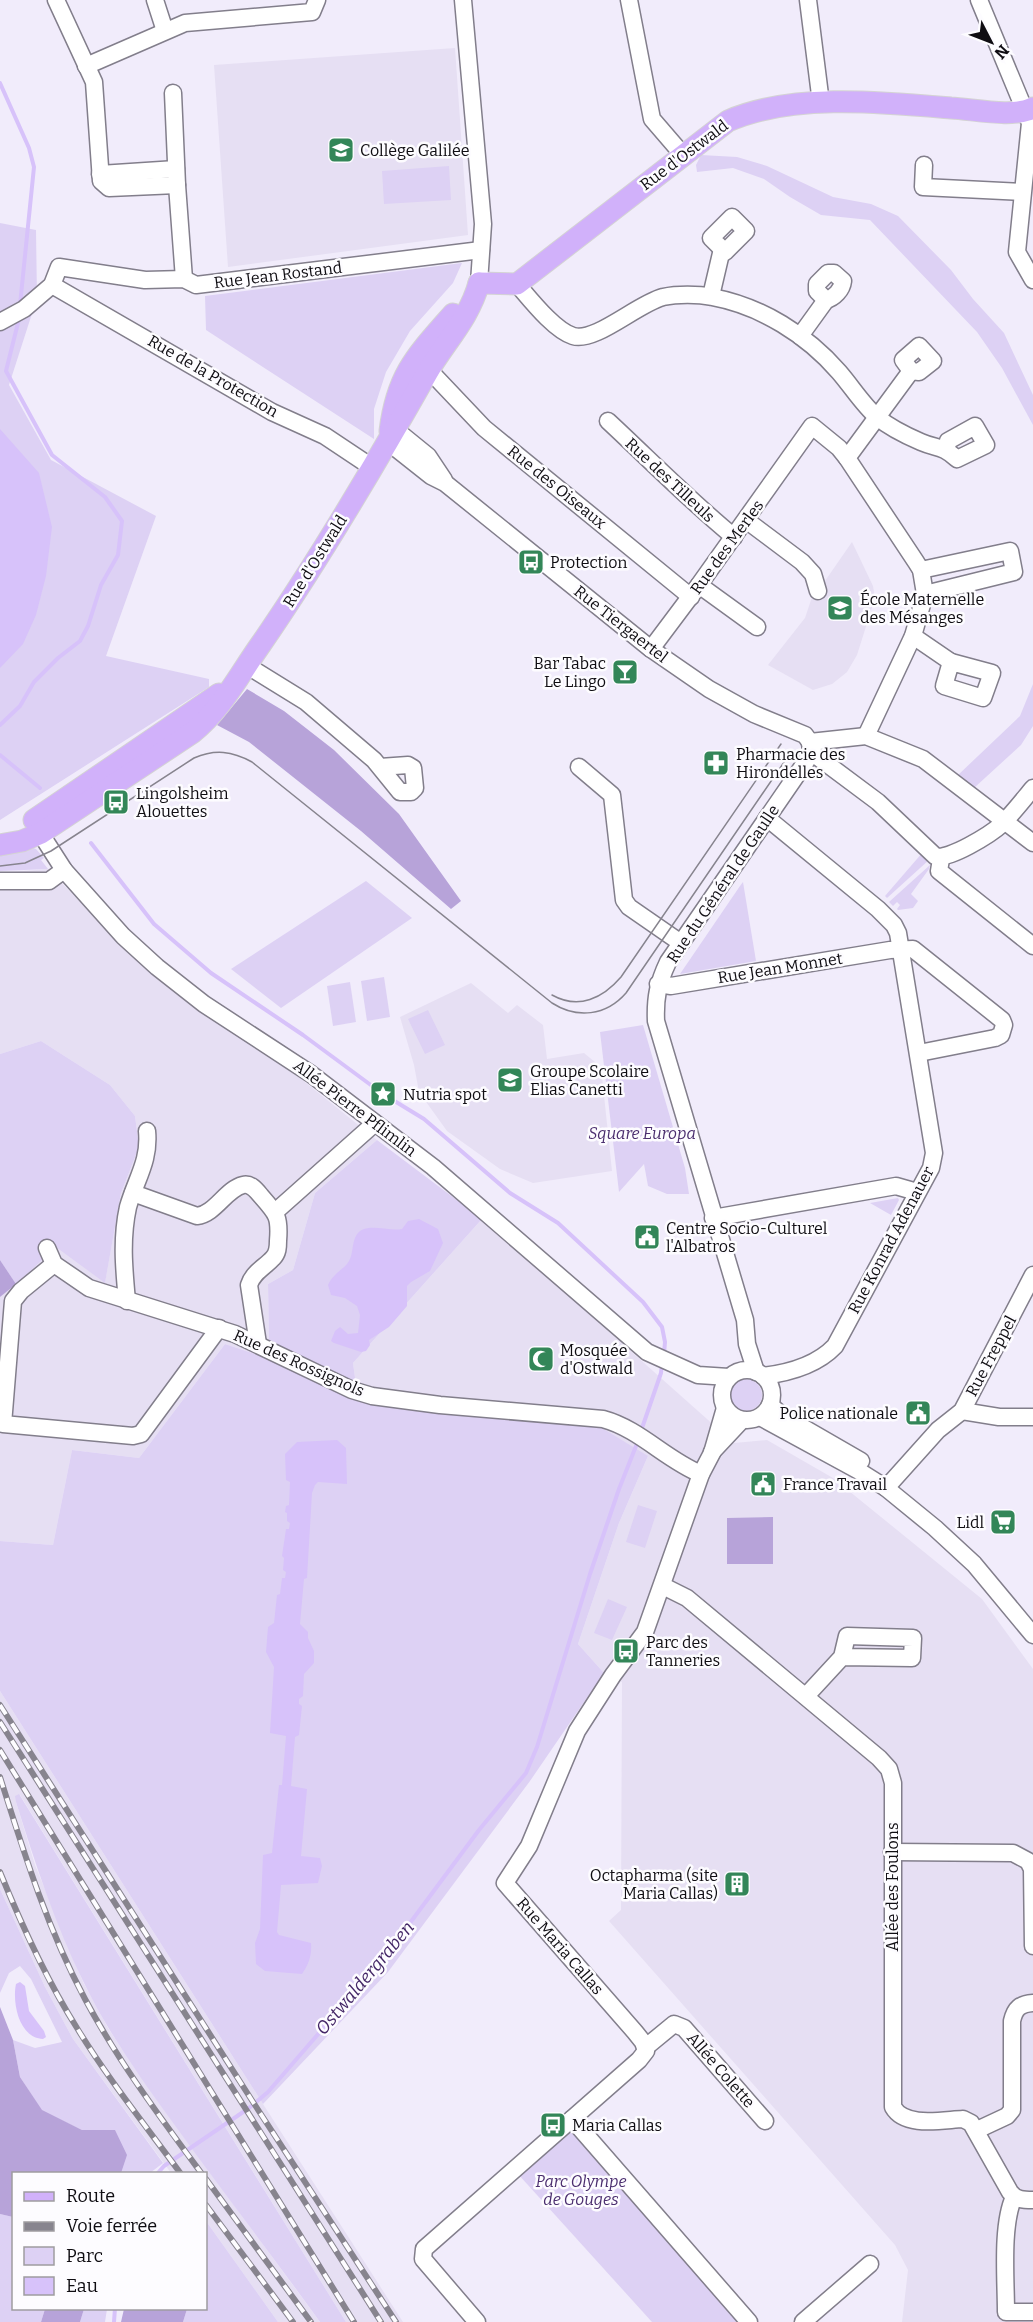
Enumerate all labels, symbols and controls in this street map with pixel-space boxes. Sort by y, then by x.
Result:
north arrow [961,12,1021,72]
text: N [991,41,1013,63]
street label: Rue d'Ostwald [636,116,732,194]
school or university icon: Collège Galilée [326,135,356,165]
place label: Collège Galilée [360,141,470,160]
street label: Rue Jean Rostand [213,258,344,292]
street label: Rue de la Protection [144,331,282,421]
street label: Rue des Tilleuls [621,434,719,526]
street label: Rue des Oiseaux [504,441,610,533]
street label: Rue des Merles [686,496,768,598]
street label: Rue d'Ostwald [279,511,351,611]
bus stop icon: Protection [516,547,546,577]
place label: Protection [550,553,628,572]
street label: Rue Tiergaertel [570,582,672,667]
place label: École Maternelle des Mésanges [860,589,984,627]
school or university icon: École Maternelle des Mésanges [825,593,855,623]
place label: Bar Tabac Le Lingo [534,654,606,691]
bar icon: Bar Tabac Le Lingo [610,657,640,687]
place label: Pharmacie des Hirondelles [736,745,846,782]
pharmacy icon: Pharmacie des Hirondelles [701,748,731,778]
place label: Lingolsheim Alouettes [136,784,228,821]
bus stop icon: Lingolsheim Alouettes [101,787,131,817]
street label: Rue du Général de Gaulle [663,801,783,967]
street label: Rue Jean Monnet [716,949,844,987]
street label: Allée Pierre Pflimlin [290,1056,420,1160]
place label: Groupe Scolaire Elias Canetti [530,1062,649,1099]
school or university icon: Groupe Scolaire Elias Canetti [495,1065,525,1095]
place icon: Nutria spot [368,1079,398,1109]
place label: Nutria spot [403,1085,487,1104]
park label: Square Europa [588,1124,696,1143]
street label: Rue Konrad Adenauer [844,1163,938,1317]
place label: Centre Socio-Culturel l'Albatros [666,1219,828,1256]
public building icon: Centre Socio-Culturel l'Albatros [632,1222,662,1252]
street label: Rue Freppel [962,1312,1020,1400]
street label: Rue des Rossignols [231,1326,367,1400]
place label: Mosquée d'Ostwald [560,1341,633,1378]
mosque icon: Mosquée d'Ostwald [526,1344,556,1374]
public building icon: Police nationale [903,1398,933,1428]
place label: Police nationale [779,1404,898,1423]
public building icon: France Travail [748,1469,778,1499]
place label: France Travail [783,1475,888,1494]
supermarket icon: Lidl [988,1507,1018,1537]
place label: Lidl [957,1513,984,1532]
place label: Parc des Tanneries [646,1633,720,1670]
bus stop icon: Parc des Tanneries [611,1636,641,1666]
street label: Allée des Foulons [883,1822,902,1952]
place label: Octapharma (site Maria Callas) [590,1866,718,1903]
building icon: Octapharma (site Maria Callas) [722,1869,752,1899]
street label: Rue Maria Callas [513,1894,607,1998]
water label: Ostwaldergraben [311,1917,419,2039]
street label: Allée Colette [683,2028,759,2112]
bus stop icon: Maria Callas [538,2110,568,2140]
place label: Maria Callas [572,2116,662,2135]
legend [12,2172,207,2310]
park label: Parc Olympe de Gouges [535,2172,627,2209]
text: Route [66,2185,115,2207]
text: Voie ferrée [66,2215,157,2237]
text: Parc [66,2245,103,2267]
text: Eau [66,2275,98,2297]

